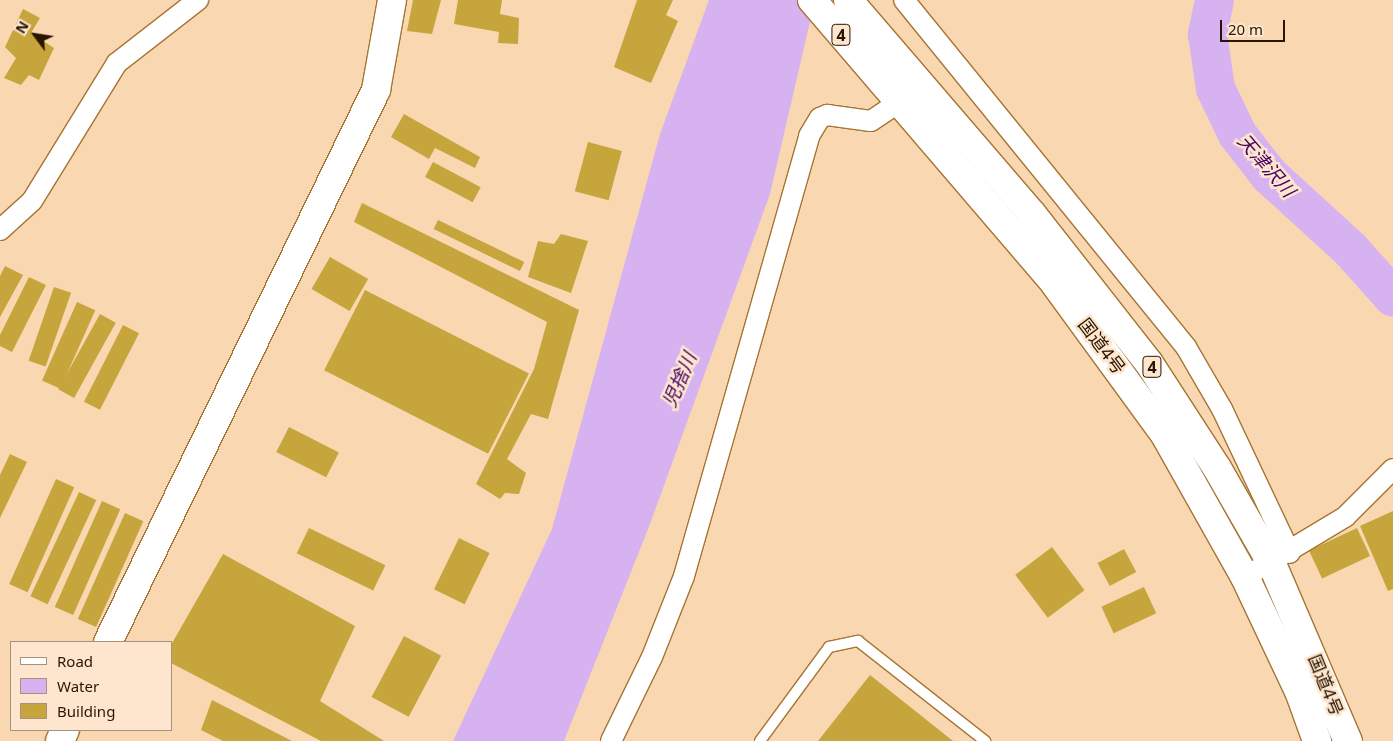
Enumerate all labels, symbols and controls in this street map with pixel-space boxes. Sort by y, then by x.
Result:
north arrow [10,10,60,60]
scale bar [1223,10,1288,42]
text: N [11,17,33,37]
text: 20 m [1228,19,1263,39]
road number: 4 [831,22,851,48]
water label: 天津沢川 [1232,130,1300,202]
street label: 国道4号 [1074,314,1130,378]
water label: 児捨川 [658,349,702,411]
road number: 4 [1142,354,1162,381]
legend [10,641,172,731]
text: Road [57,651,93,671]
street label: 国道4号 [1304,651,1348,719]
text: Water [57,676,99,696]
text: Building [57,701,115,721]

